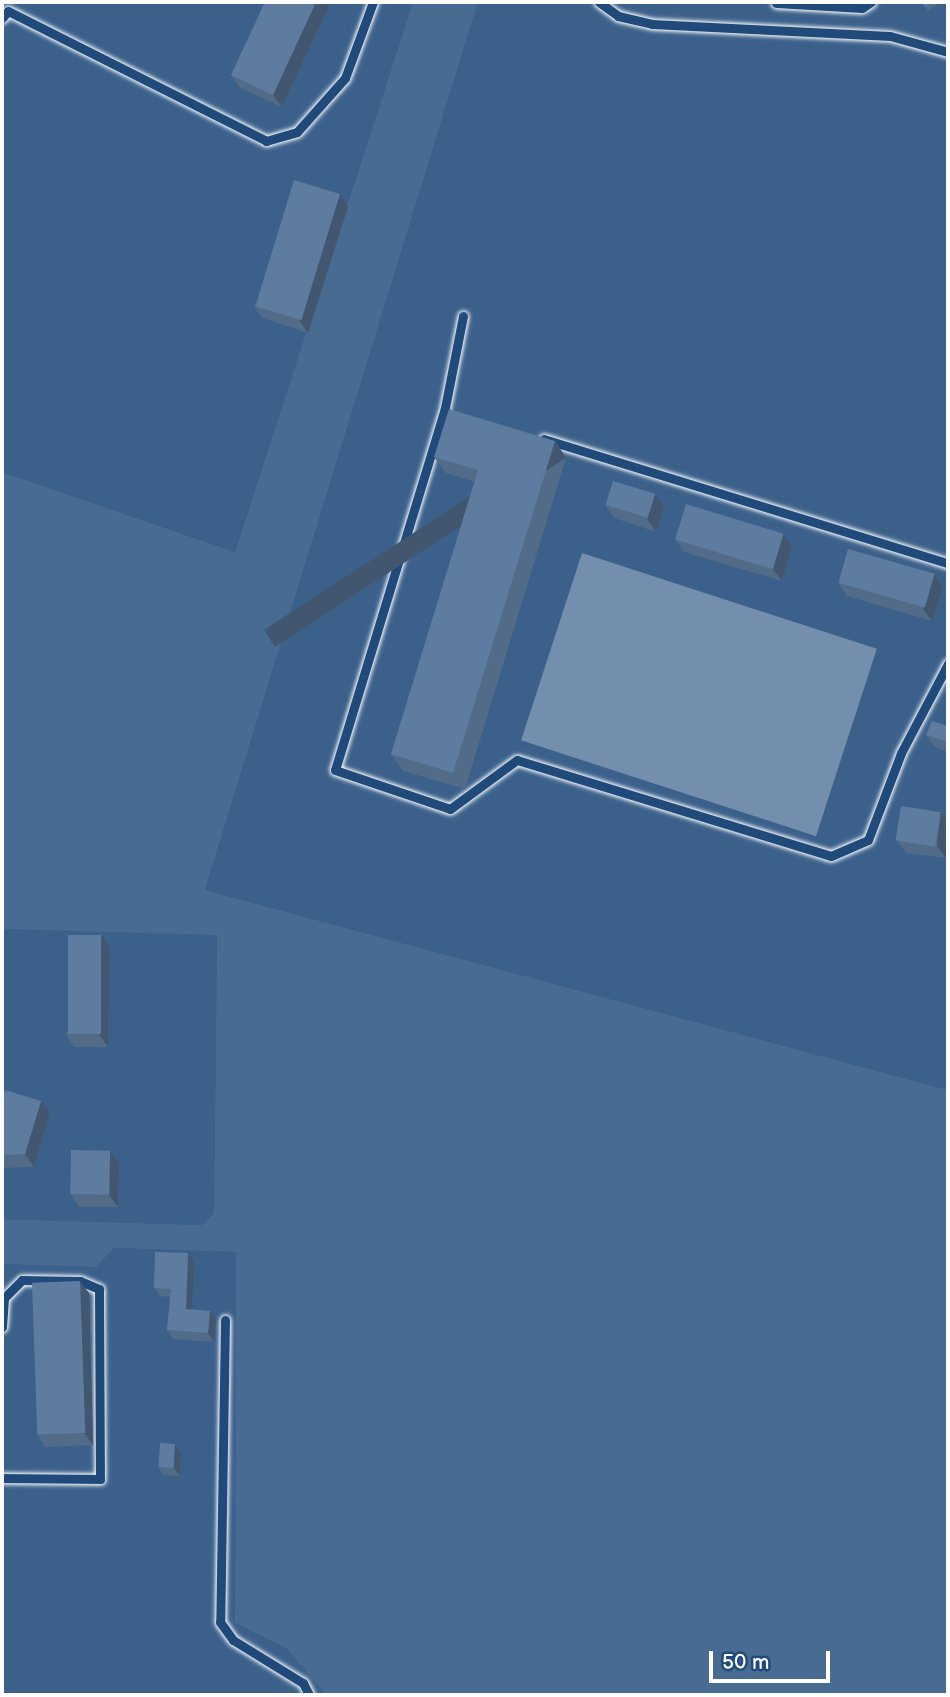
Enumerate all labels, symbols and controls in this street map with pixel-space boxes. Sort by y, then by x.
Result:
scale bar [712,1638,833,1682]
text: 50 m [722,1650,769,1675]

